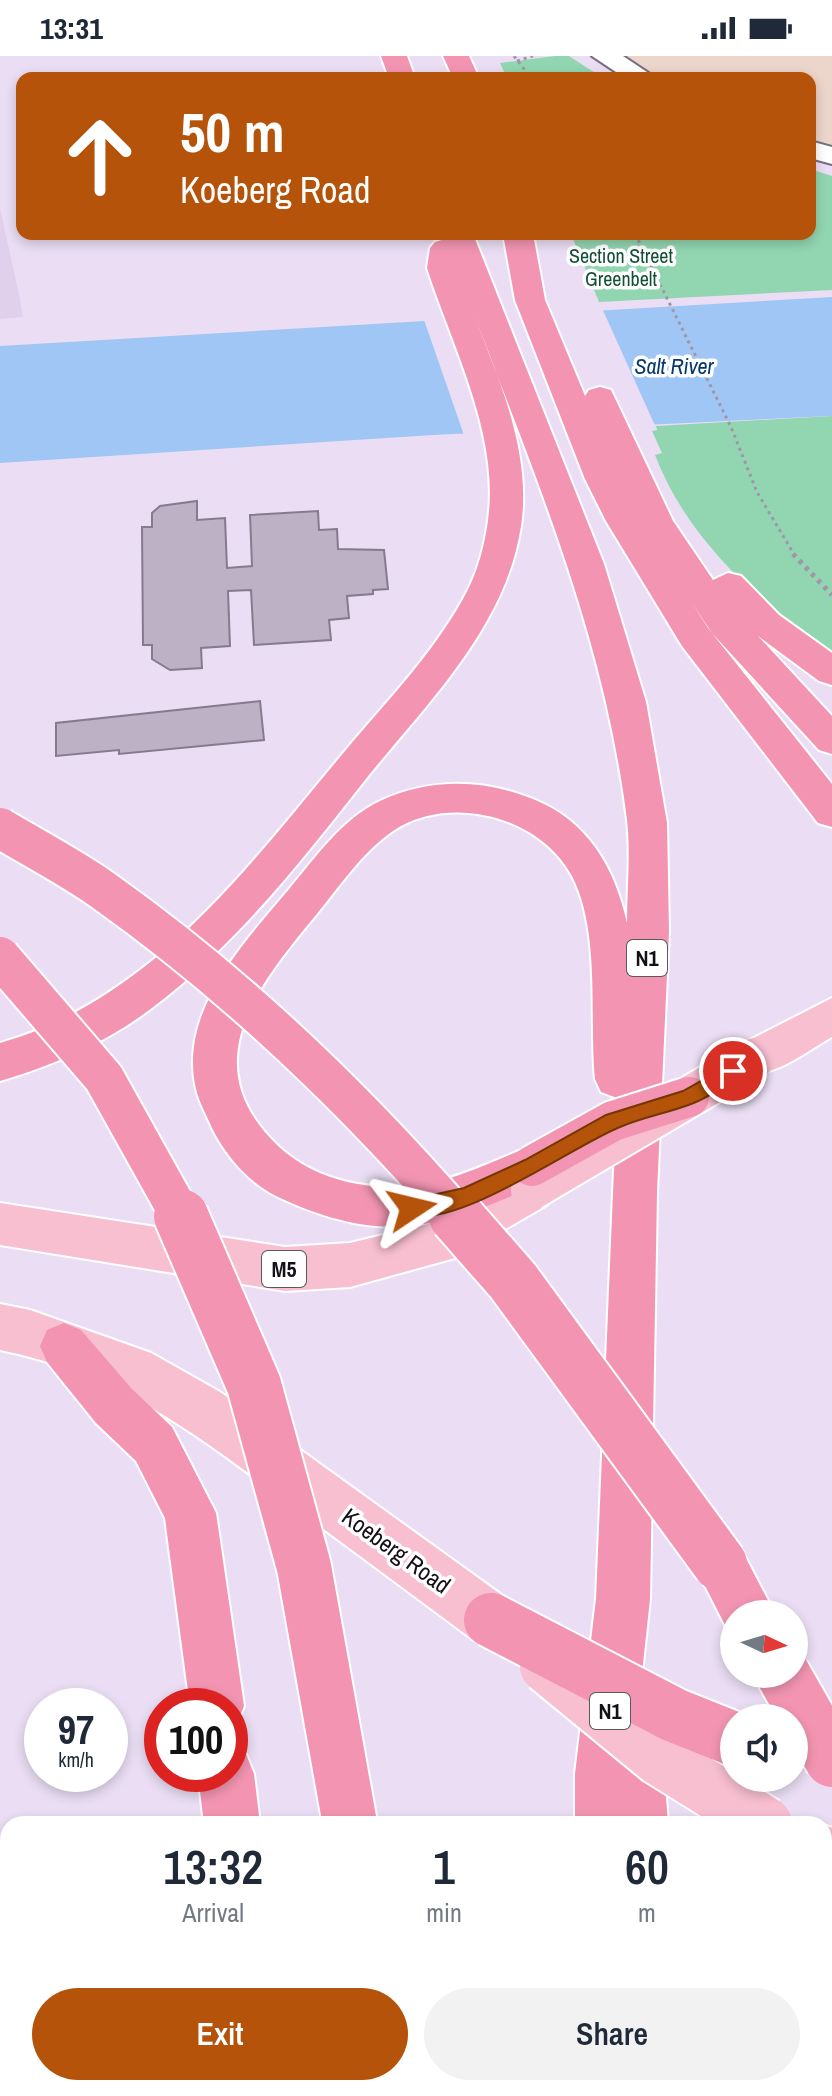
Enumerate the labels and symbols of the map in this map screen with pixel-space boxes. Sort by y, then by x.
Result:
park label: Section Street Greenbelt [569,242,673,292]
water label: Salt River [634,351,715,381]
road number: N1 [627,940,667,976]
pin [699,1037,767,1105]
position arrow [370,1166,454,1250]
road number: M5 [262,1251,306,1287]
street label: Koeberg Road [336,1500,457,1600]
north arrow [720,1600,808,1688]
speed limit sign: 100 [144,1688,248,1792]
road number: N1 [590,1693,630,1729]

